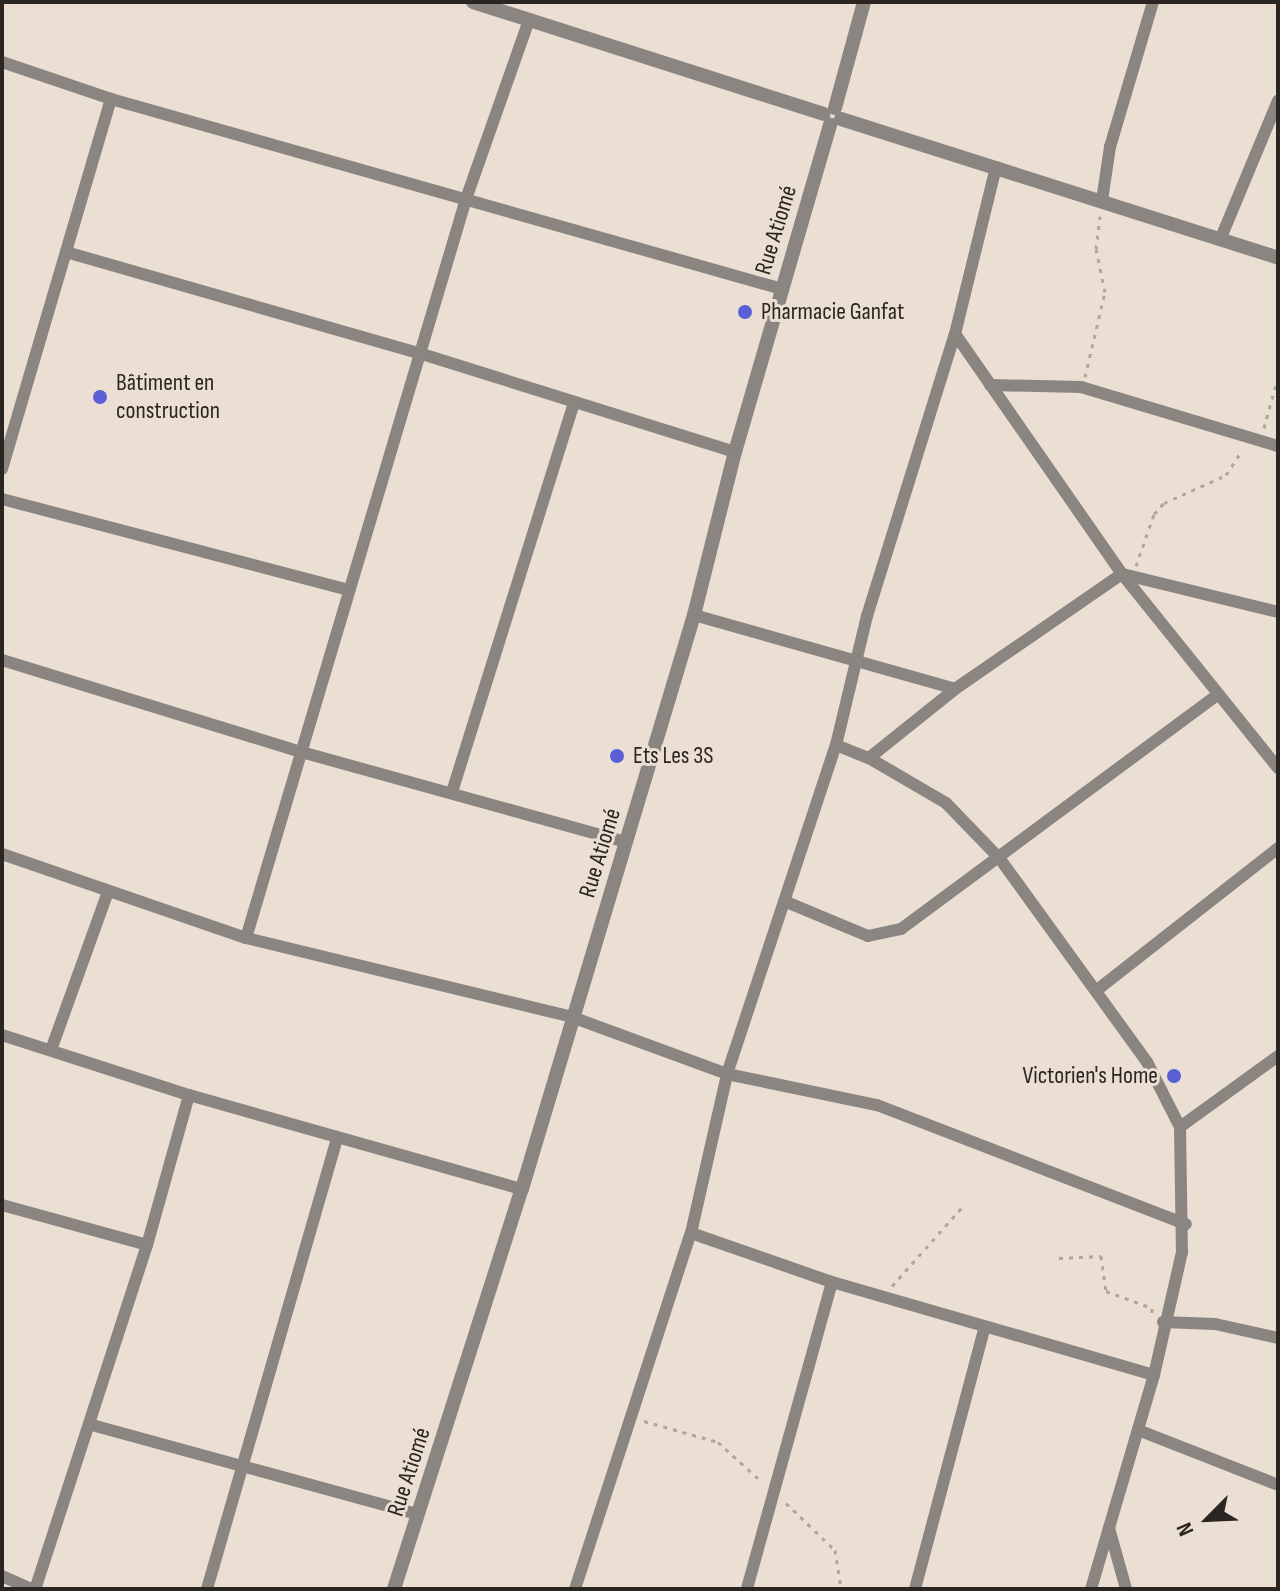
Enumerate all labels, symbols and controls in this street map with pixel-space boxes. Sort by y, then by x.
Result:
street label: Rue Atiomé [749,182,803,278]
place label: Pharmacie Ganfat [761,298,904,326]
marker: Pharmacie Ganfat [736,303,754,321]
place label: Bâtiment en construction [116,369,220,425]
marker: Bâtiment en construction [91,388,109,406]
place label: Ets Les 3S [633,742,714,770]
marker: Ets Les 3S [608,747,626,765]
street label: Rue Atiomé [573,805,627,901]
place label: Victorien's Home [1022,1062,1158,1090]
marker: Victorien's Home [1165,1067,1183,1085]
street label: Rue Atiomé [381,1424,437,1520]
north arrow [1168,1479,1248,1559]
text: N [1171,1518,1200,1540]

